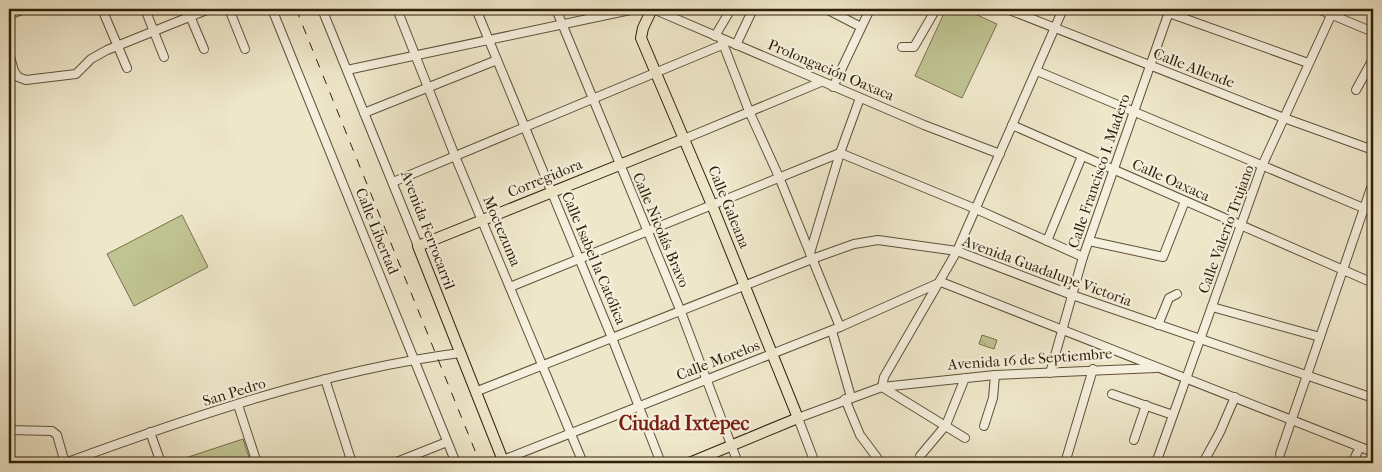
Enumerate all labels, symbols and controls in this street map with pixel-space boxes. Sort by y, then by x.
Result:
street label: Prolongación Oaxaca [765,35,898,105]
street label: Calle Allende [1151,44,1238,92]
street label: Calle Francisco I. Madero [1064,91,1134,251]
street label: Corregidora [505,154,586,201]
street label: Calle Oaxaca [1129,155,1214,206]
street label: Calle Valerio Trujano [1194,162,1258,296]
street label: Calle Galeana [704,163,754,252]
street label: Avenida Ferrocarril [397,167,459,292]
street label: Calle Nicolás Bravo [629,170,693,290]
street label: Calle Libertad [352,185,403,278]
street label: Calle Isabel la Católica [558,189,631,328]
street label: Moctezuma [479,193,525,270]
street label: Avenida Guadalupe Victoria [959,232,1135,310]
street label: Calle Morelos [674,336,763,384]
street label: Avenida 16 de Septiembre [946,344,1114,374]
street label: San Pedro [200,374,268,410]
district label: Ciudad Ixtepec [619,412,749,435]

